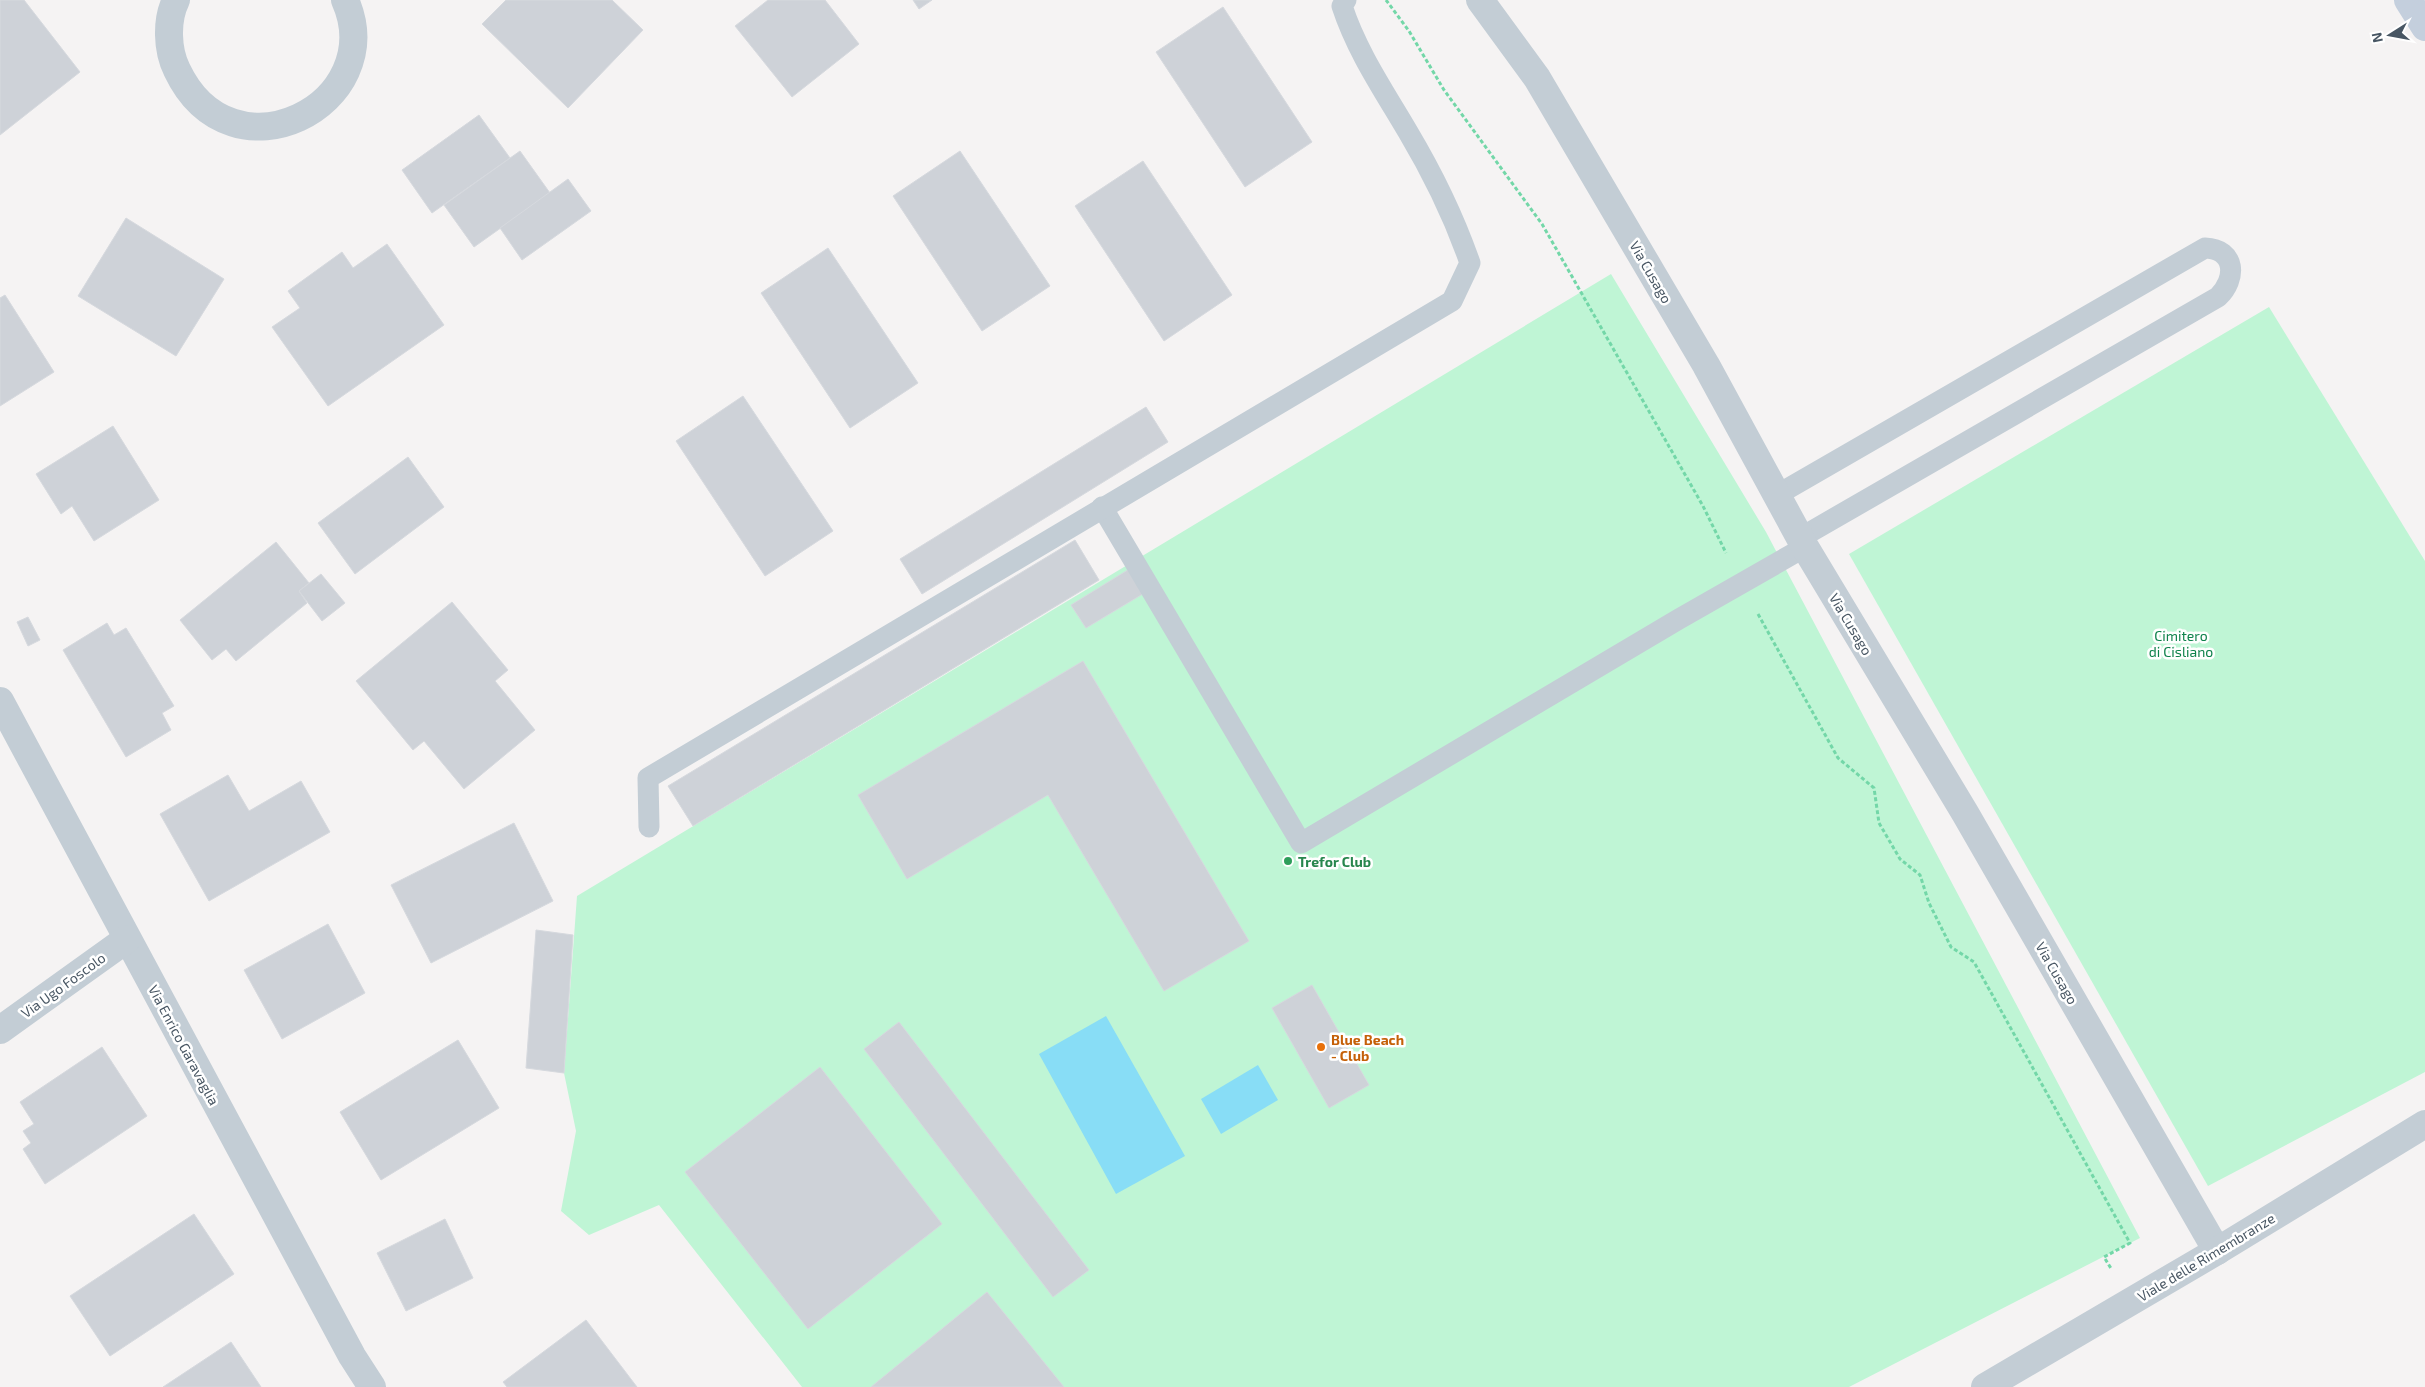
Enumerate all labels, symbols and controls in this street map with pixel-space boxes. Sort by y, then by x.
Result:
north arrow [2365,10,2415,60]
text: N [2367,31,2386,44]
street label: Via Cusago [1626,238,1676,306]
street label: Via Cusago [1826,590,1876,658]
park label: Cimitero di Cisliano [2149,627,2213,660]
place label: Trefor Club [1298,853,1371,870]
marker: Trefor Club [1282,855,1294,867]
street label: Via Cusago [2032,939,2082,1007]
street label: Via Ugo Foscolo [18,949,109,1021]
street label: Via Enrico Garavaglia [145,982,223,1108]
place label: Blue Beach - Club [1331,1031,1404,1064]
marker: Blue Beach - Club [1315,1041,1327,1053]
street label: Viale delle Rimembranze [2134,1209,2278,1305]

